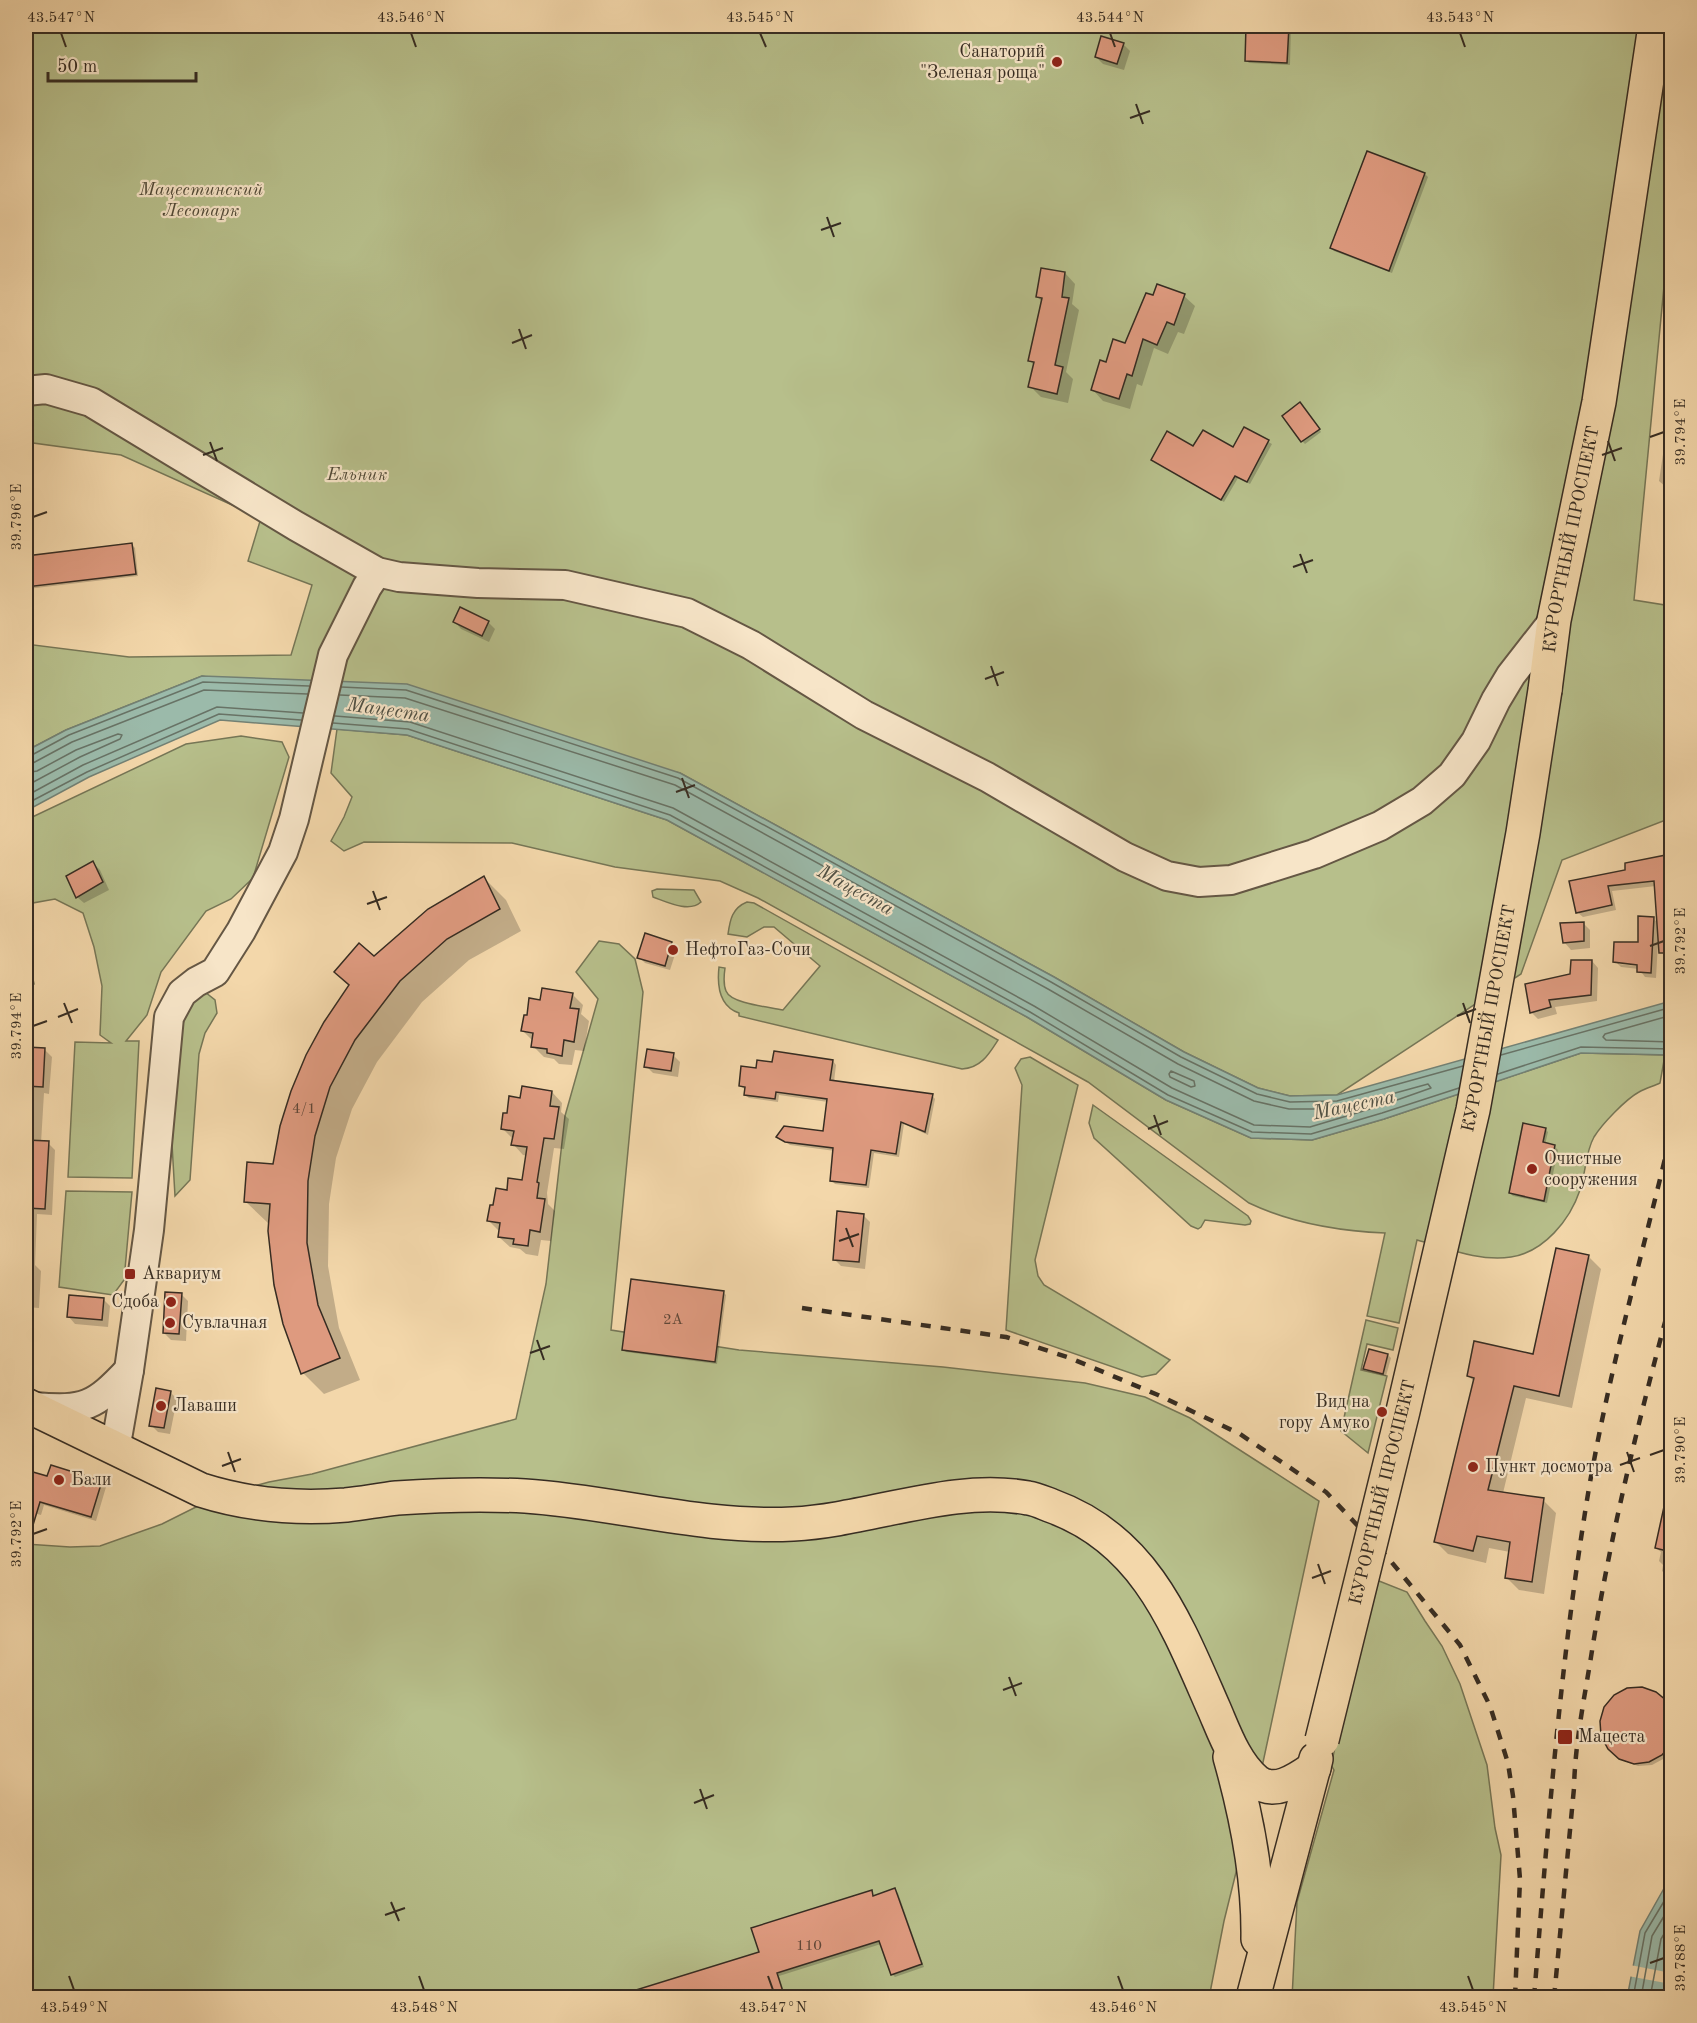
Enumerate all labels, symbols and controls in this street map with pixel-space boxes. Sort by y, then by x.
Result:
text: 43.547°N [27,11,95,26]
text: 43.546°N [377,11,445,26]
text: 43.545°N [726,11,794,26]
text: 43.544°N [1076,11,1144,26]
text: 43.543°N [1426,11,1494,26]
place label: Санаторий "Зеленая роща" [920,43,1045,82]
scale bar [48,45,196,83]
marker: Санаторий "Зеленая роща" [1050,55,1064,69]
text: 50 m [57,58,97,76]
park label: Мацестинский Лесопарк [138,181,263,220]
text: 39.794°E [1674,399,1689,465]
street label: КУРОРТНЫЙ ПРОСПЕКТ [1541,424,1603,654]
park label: Ельник [326,466,387,484]
text: 39.796°E [10,484,25,550]
water label: Мацеста [344,695,431,727]
water label: Мацеста [813,862,897,920]
street label: КУРОРТНЫЙ ПРОСПЕКТ [1459,903,1519,1134]
text: 39.792°E [1674,908,1689,974]
place label: НефтоГаз-Сочи [685,941,811,960]
marker: НефтоГаз-Сочи [666,943,680,957]
text: 39.794°E [10,993,25,1059]
water label: Мацеста [1310,1087,1397,1125]
house number: 4/1 [292,1102,316,1117]
place label: Очистные сооружения [1544,1150,1638,1189]
marker: Очистные сооружения [1525,1162,1539,1176]
place label: Аквариум [142,1265,221,1283]
marker: Аквариум [123,1267,137,1281]
place label: Сдоба [111,1293,159,1311]
marker: Сдоба [164,1295,178,1309]
house number: 2А [663,1313,684,1328]
place label: Сувлачная [182,1314,267,1332]
marker: Сувлачная [163,1316,177,1330]
street label: КУРОРТНЫЙ ПРОСПЕКТ [1347,1378,1419,1607]
place label: Вид на гору Амуко [1279,1393,1370,1432]
place label: Лаваши [173,1397,237,1415]
marker: Лаваши [154,1399,168,1413]
marker: Вид на гору Амуко [1375,1405,1389,1419]
text: 39.790°E [1674,1417,1689,1483]
place label: Пункт досмотра [1485,1458,1613,1476]
marker: Пункт досмотра [1466,1460,1480,1474]
place label: Бали [71,1471,111,1489]
marker: Бали [52,1473,66,1487]
text: 39.792°E [10,1501,25,1567]
marker: Мацеста [1556,1728,1574,1746]
place label: Мацеста [1578,1728,1645,1746]
text: 39.788°E [1674,1925,1689,1991]
house number: 110 [796,1939,822,1954]
text: 43.549°N [40,2001,108,2016]
text: 43.548°N [390,2001,458,2016]
text: 43.547°N [739,2001,807,2016]
text: 43.546°N [1089,2001,1157,2016]
text: 43.545°N [1439,2001,1507,2016]

